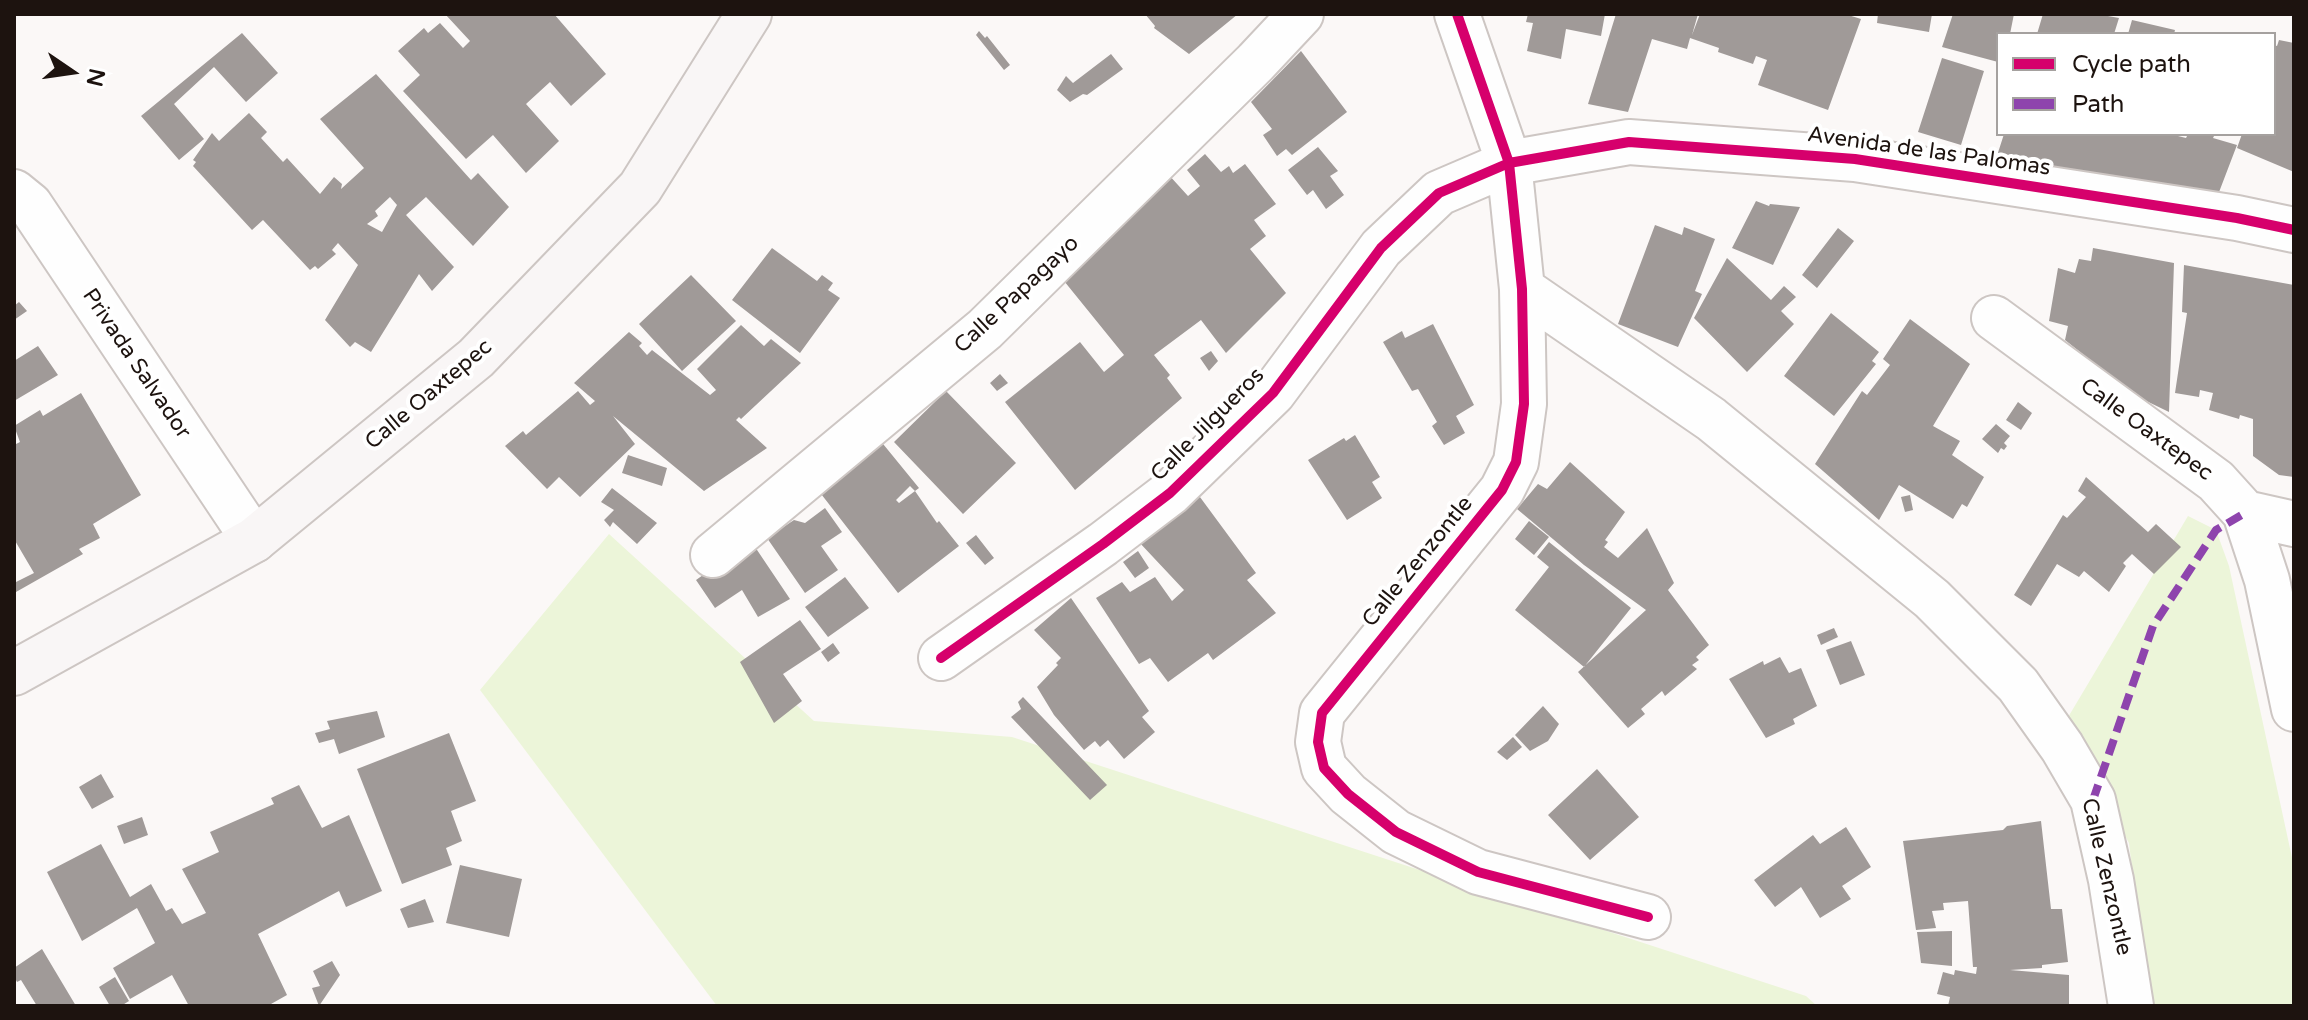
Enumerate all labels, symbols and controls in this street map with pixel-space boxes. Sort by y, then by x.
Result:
north arrow [32,32,112,112]
legend [1996,32,2276,136]
text: Cycle path [2072,50,2191,79]
text: N [81,66,110,89]
text: Path [2072,90,2125,119]
street label: Avenida de las Palomas [1806,122,2052,182]
street label: Calle Papagayo [949,231,1085,359]
street label: Privada Salvador [76,284,196,444]
street label: Calle Oaxtepec [360,334,498,456]
street label: Calle Jilgueros [1146,363,1270,487]
street label: Calle Oaxtepec [2075,373,2217,487]
street label: Calle Zenzontle [1357,491,1479,633]
street label: Calle Zenzontle [2075,796,2137,958]

